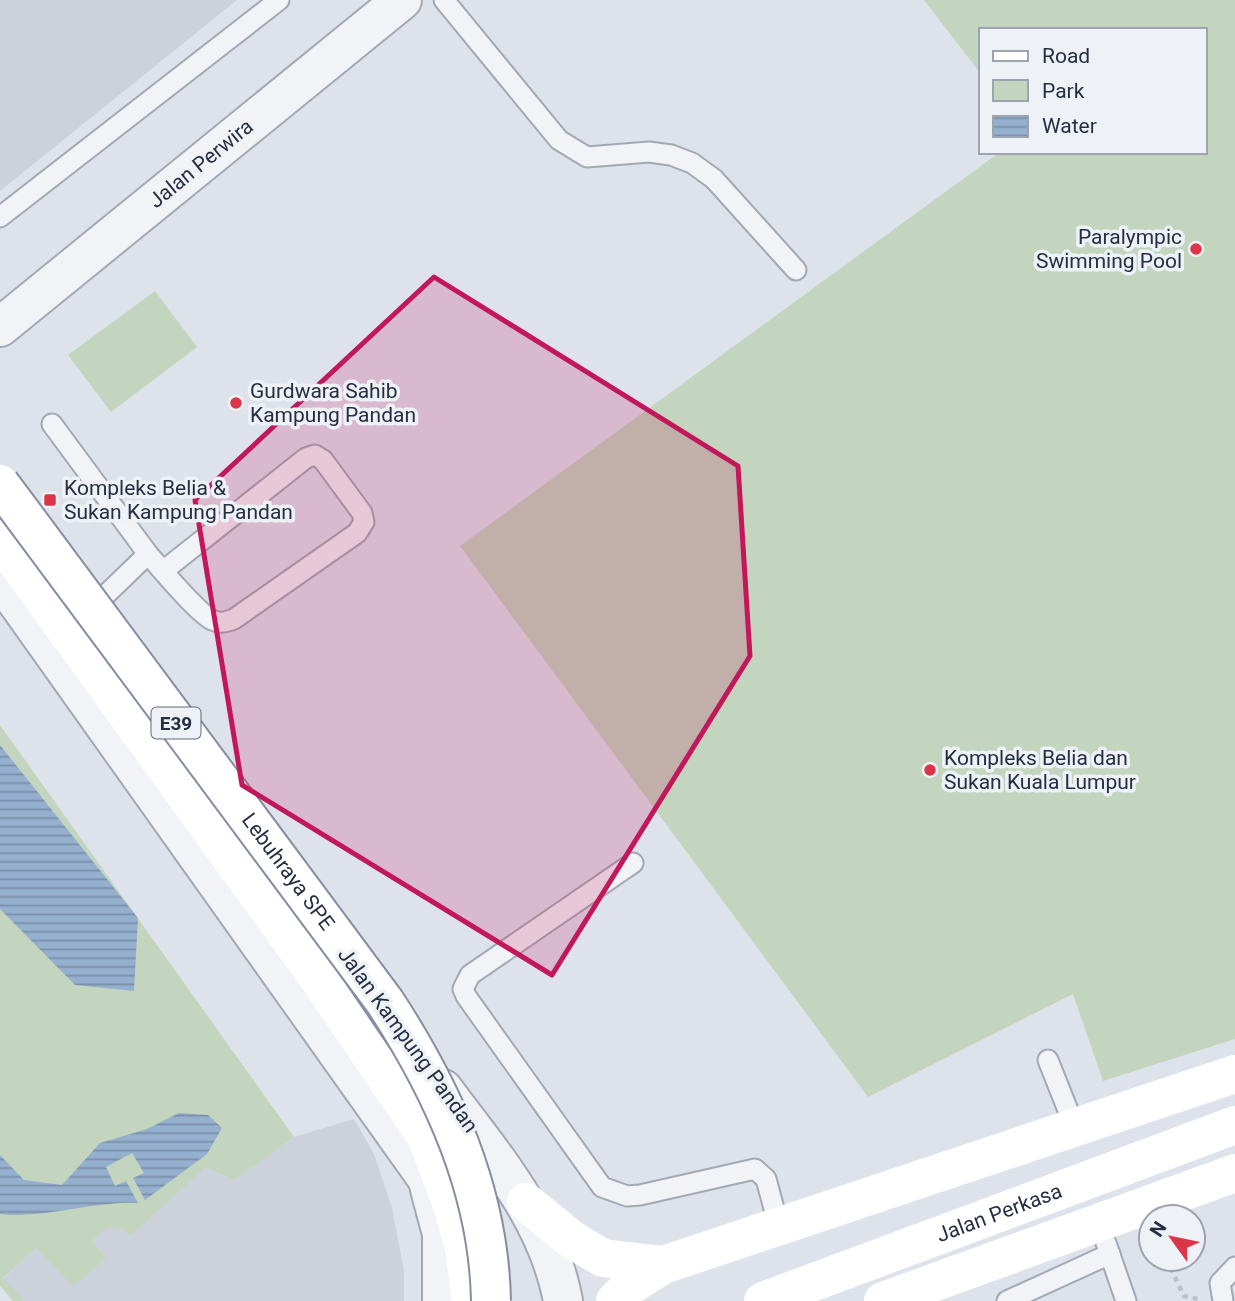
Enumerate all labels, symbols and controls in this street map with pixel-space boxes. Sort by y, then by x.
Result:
legend [979,28,1207,154]
text: Road [1042,44,1090,68]
text: Park [1042,79,1085,103]
street label: Jalan Perwira [144,114,258,213]
text: Water [1042,114,1097,138]
place label: Paralympic Swimming Pool [1036,225,1182,273]
marker: Paralympic Swimming Pool [1188,241,1204,257]
place label: Gurdwara Sahib Kampung Pandan [250,379,416,427]
marker: Gurdwara Sahib Kampung Pandan [228,395,244,411]
place label: Kompleks Belia & Sukan Kampung Pandan [64,476,293,524]
marker: Kompleks Belia & Sukan Kampung Pandan [42,492,58,508]
road number: E39 [152,708,200,738]
place label: Kompleks Belia dan Sukan Kuala Lumpur [944,746,1136,794]
marker: Kompleks Belia dan Sukan Kuala Lumpur [922,762,938,778]
street label: Lebuhraya SPE [237,809,339,935]
street label: Jalan Kampung Pandan [333,943,483,1137]
street label: Jalan Perkasa [933,1179,1065,1247]
north arrow [1137,1203,1207,1273]
text: N [1145,1217,1171,1241]

